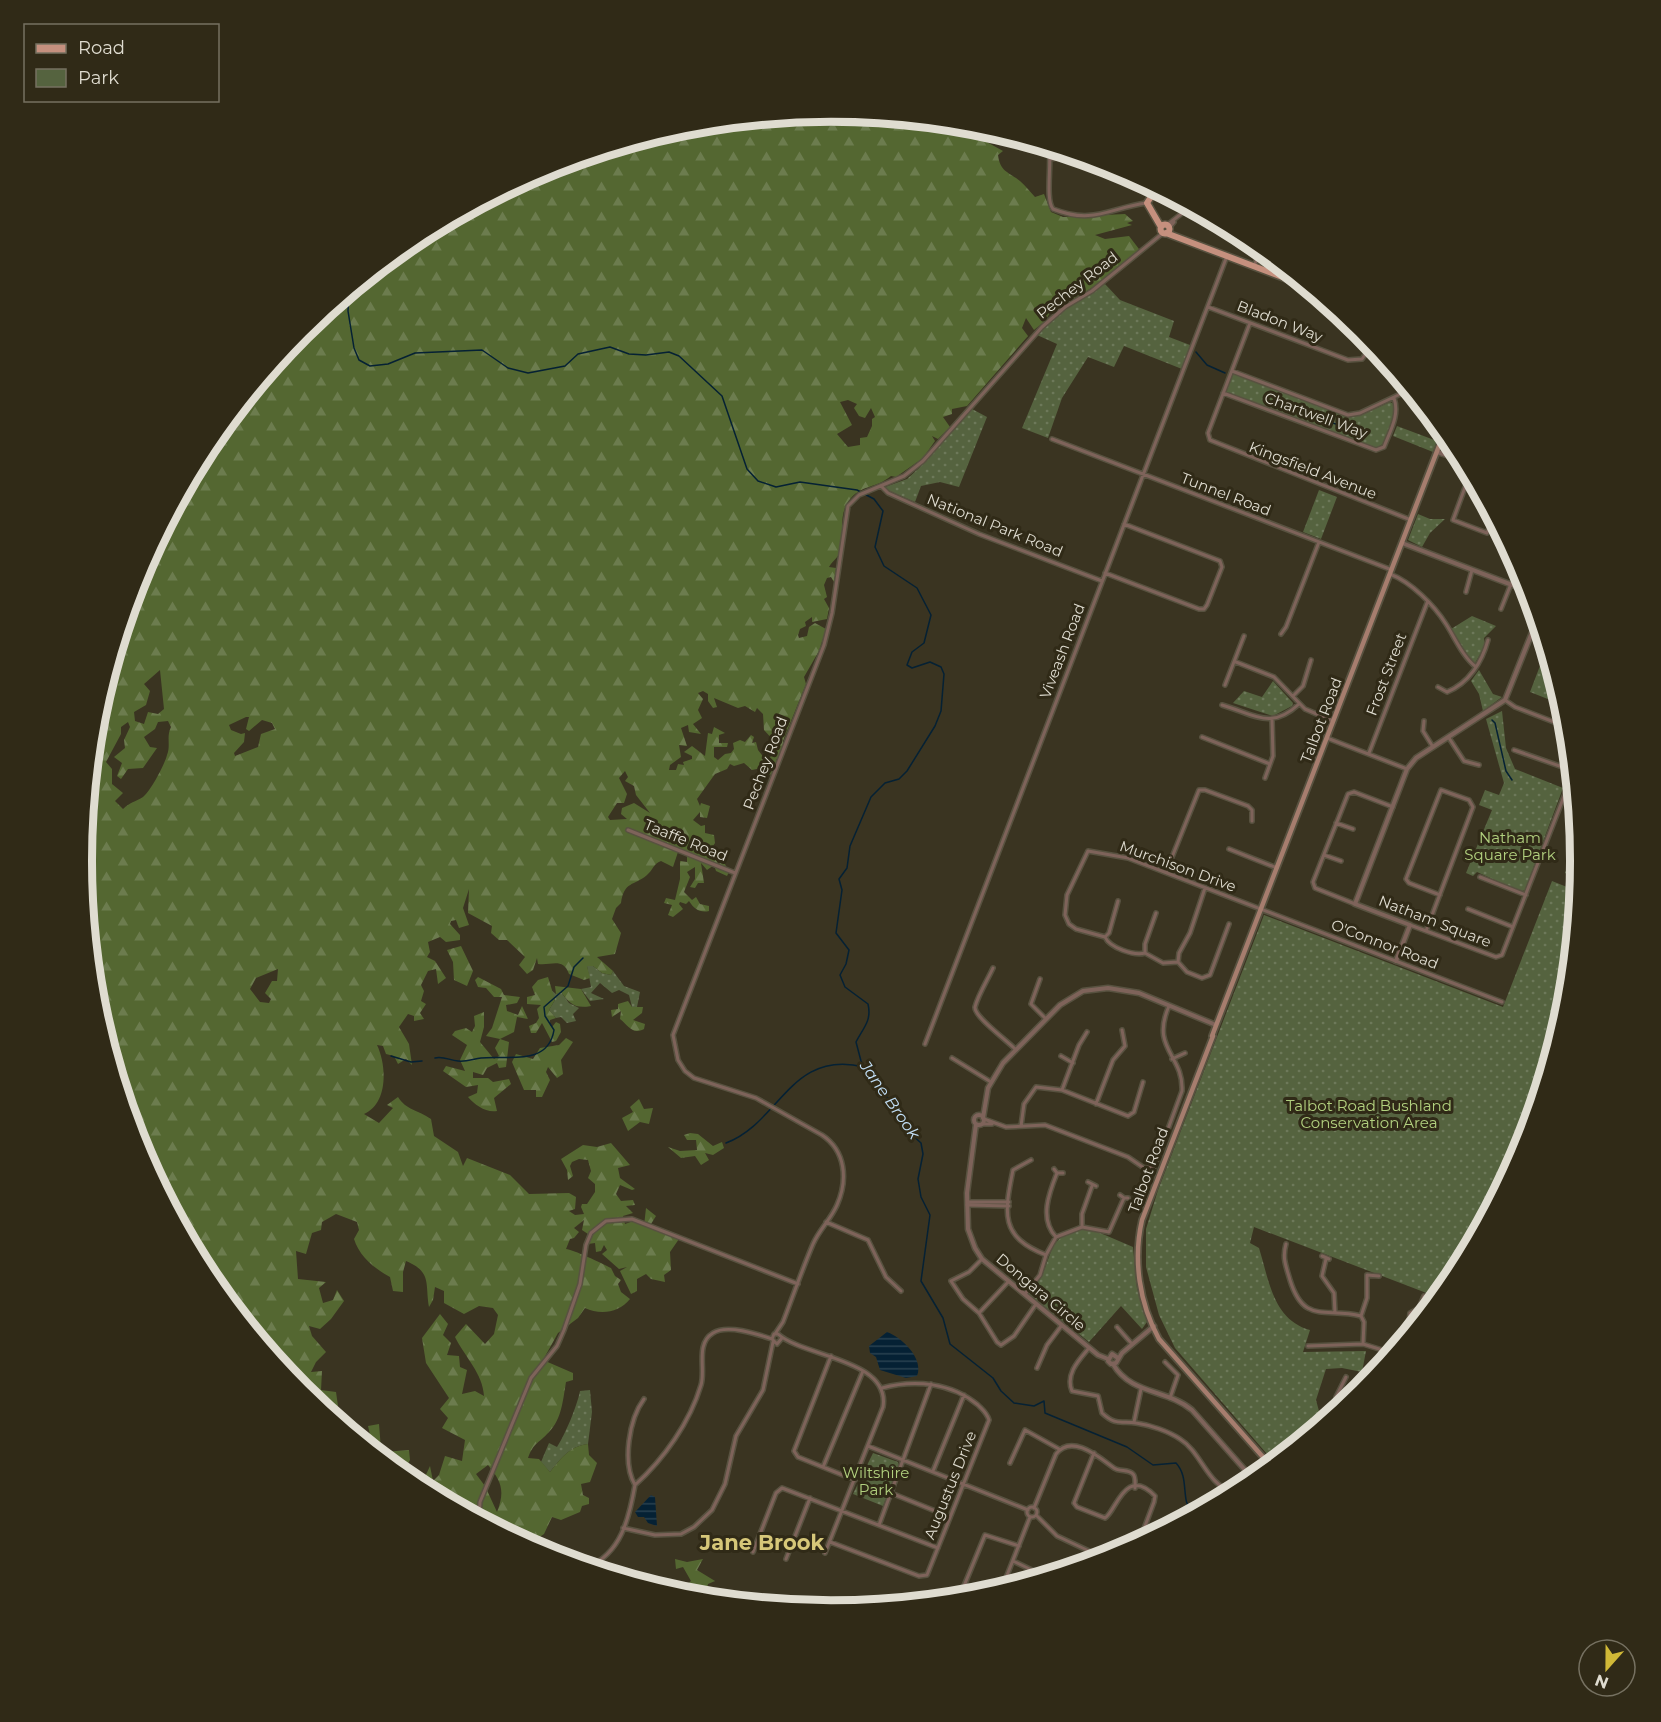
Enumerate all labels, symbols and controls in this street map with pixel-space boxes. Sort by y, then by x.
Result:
legend [24,24,219,102]
text: Road [78,37,125,59]
text: Park [78,67,119,89]
street label: Pechey Road [1032,247,1122,323]
street label: Bladon Way [1234,296,1326,346]
street label: Chartwell Way [1262,388,1371,443]
street label: Kingsfield Avenue [1246,437,1380,503]
street label: Tunnel Road [1178,468,1274,520]
street label: National Park Road [924,489,1066,561]
street label: Viveash Road [1035,601,1089,701]
street label: Frost Street [1361,630,1411,718]
street label: Talbot Road [1296,675,1346,765]
street label: Pechey Road [739,714,791,812]
street label: Taaffe Road [642,815,730,865]
park label: Natham Square Park [1464,828,1556,864]
street label: Murchison Drive [1117,836,1239,896]
street label: Natham Square [1376,891,1494,951]
street label: O'Connor Road [1329,915,1441,973]
water label: Jane Brook [855,1056,925,1144]
park label: Talbot Road Bushland Conservation Area [1286,1096,1452,1132]
street label: Talbot Road [1124,1125,1172,1215]
street label: Dongara Circle [992,1249,1090,1335]
street label: Augustus Drive [920,1428,980,1542]
park label: Wiltshire Park [843,1463,909,1499]
district label: Jane Brook [699,1530,824,1555]
north arrow [1577,1638,1637,1698]
text: N [1592,1670,1611,1693]

